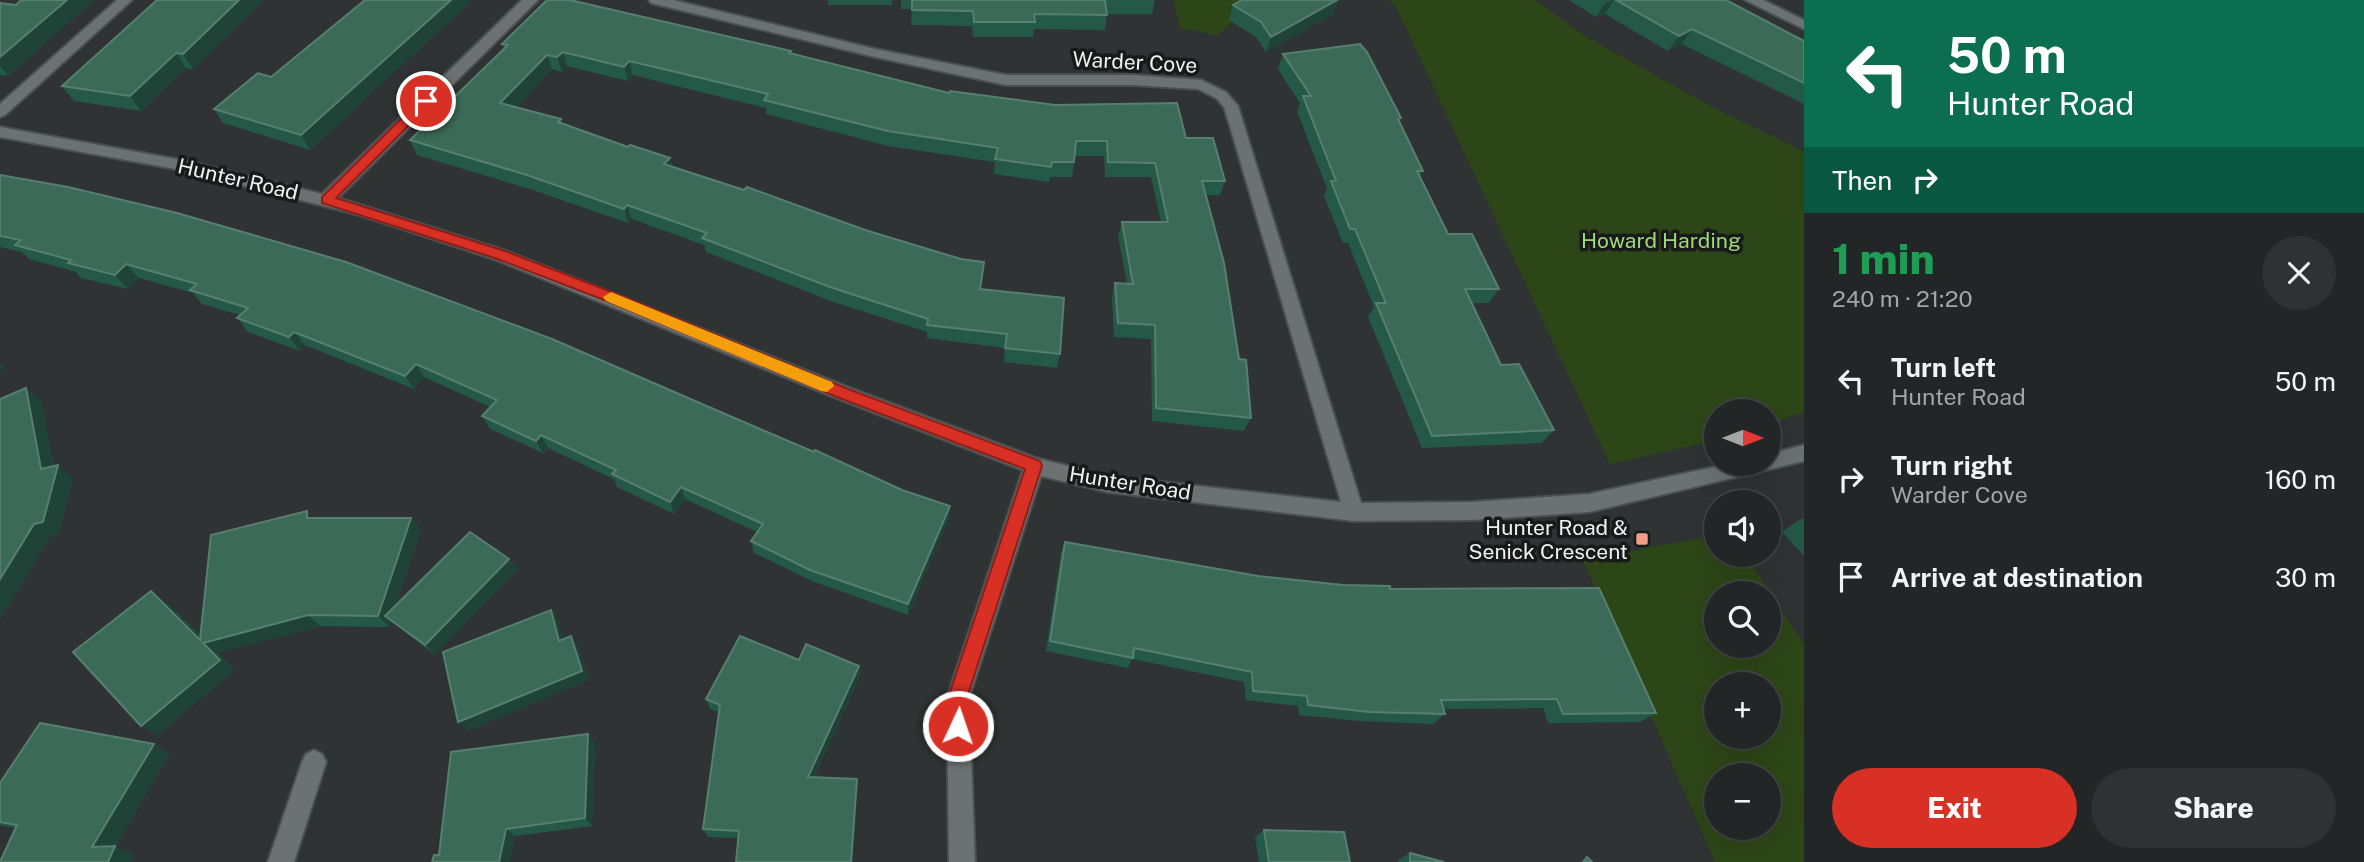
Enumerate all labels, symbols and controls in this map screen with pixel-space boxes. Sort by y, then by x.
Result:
text: 50 m [1947,26,2067,84]
icon: left [1832,28,1923,119]
street label: Warder Cove [1072,46,1198,78]
pin [396,71,456,131]
icon: arrive [407,82,445,120]
text: Hunter Road [1947,85,2134,122]
street label: Hunter Road [175,153,301,205]
icon: right [1906,161,1944,199]
text: Then [1832,165,1892,196]
park label: Howard Harding [1581,228,1741,253]
text: 1 min [1832,234,1935,283]
button: close [2262,236,2336,310]
text: 240 m · 21:20 [1832,285,1973,312]
text: Turn left [1891,352,1996,383]
icon: left [1832,362,1870,400]
text: 50 m [2275,366,2336,397]
text: Hunter Road [1891,383,2026,410]
north arrow [1704,399,1782,476]
map controls [1704,399,1781,840]
text: Turn right [1891,450,2013,481]
icon: right [1832,460,1870,498]
street label: Hunter Road [1067,461,1193,505]
text: 160 m [2265,464,2336,495]
text: Warder Cove [1891,481,2028,508]
button: sound [1704,490,1781,567]
place label: Hunter Road & Senick Crescent [1469,515,1628,564]
marker: Hunter Road & Senick Crescent [1634,531,1650,547]
icon: arrive [1832,558,1870,596]
text: Arrive at destination [1891,562,2143,593]
text: 30 m [2275,562,2336,593]
button: search [1704,581,1781,658]
button: + [1704,672,1781,749]
position arrow [921,689,995,763]
button: − [1704,763,1781,840]
button: Exit [1832,768,2077,848]
button: Share [2091,768,2336,848]

